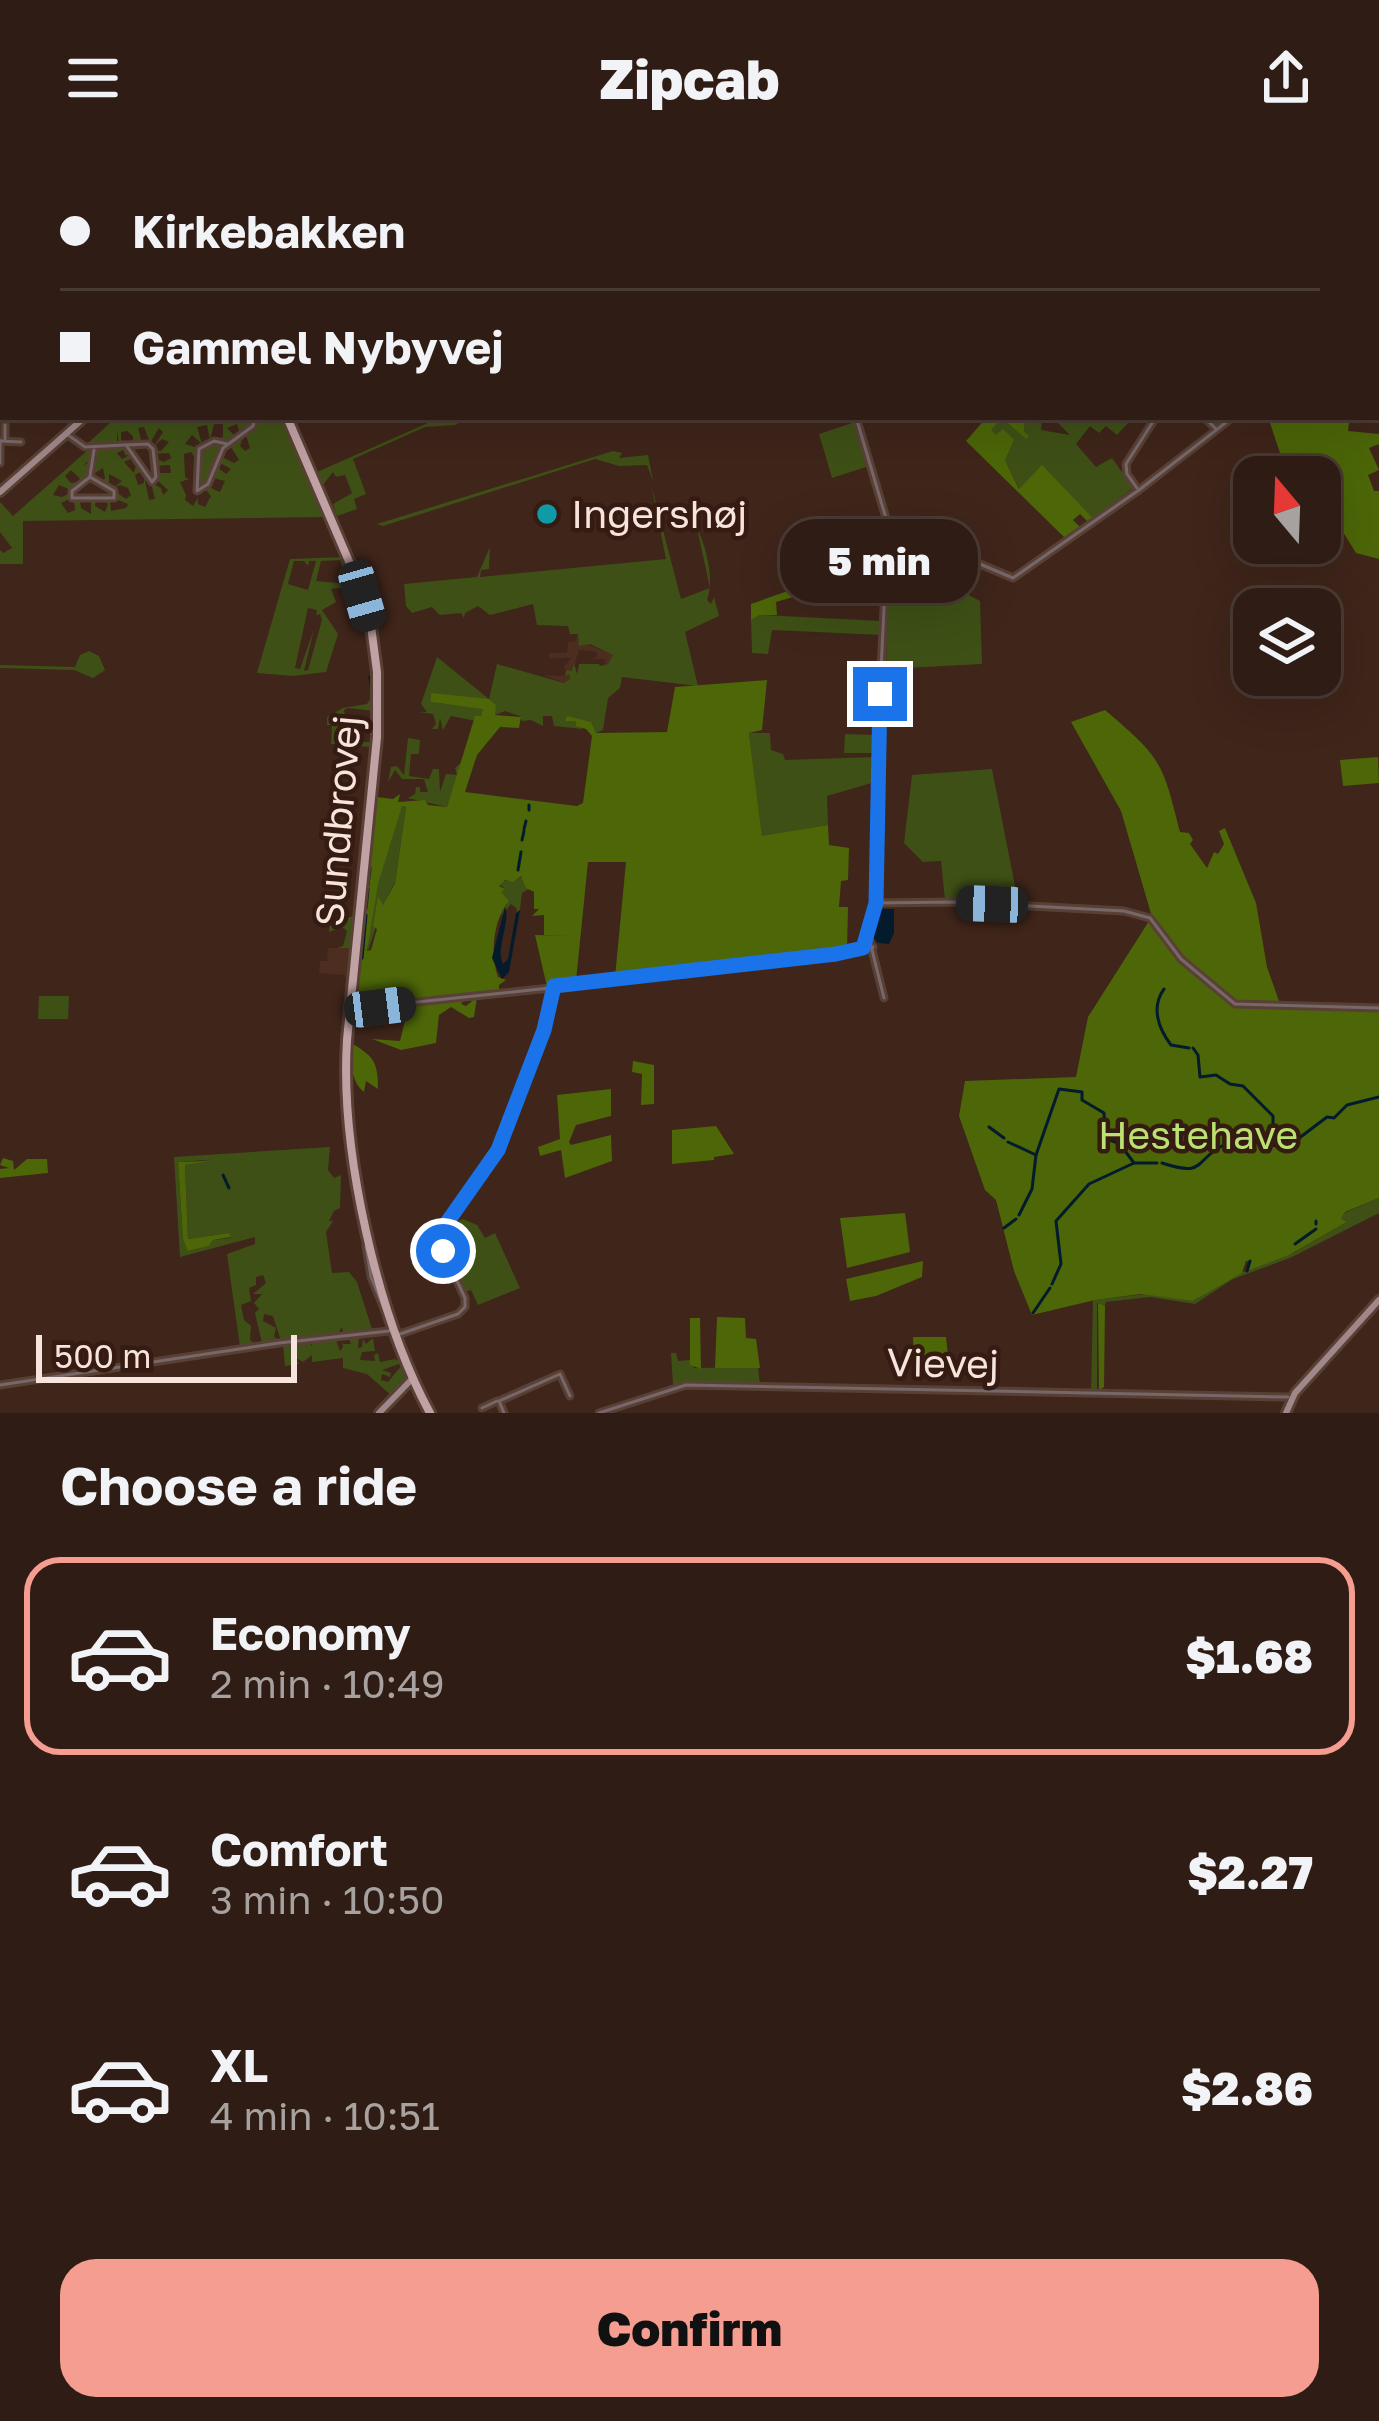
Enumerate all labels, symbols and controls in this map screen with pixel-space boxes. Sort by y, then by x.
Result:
icon: menu [60,45,126,111]
icon: share [1253,45,1319,111]
text: Zipcab [600,46,779,111]
text: Kirkebakken [132,204,405,258]
text: Gammel Nybyvej [132,320,504,374]
north arrow [1233,456,1341,564]
map controls [1233,456,1341,696]
place label: Ingershøj [571,490,748,537]
marker: Ingershøj [534,501,560,527]
callout: 5 min [781,520,979,604]
text: 5 min [827,537,931,584]
car [335,556,389,636]
button: layers [1233,588,1341,696]
route end [853,667,907,721]
street label: Sundbrovej [305,713,370,929]
car [955,885,1029,923]
car [342,985,418,1029]
park label: Hestehave [1098,1111,1298,1158]
route start [416,1224,470,1278]
scale bar [36,1329,297,1382]
text: 500 m [54,1336,152,1375]
street label: Vievej [886,1338,1000,1387]
text: Choose a ride [60,1452,417,1517]
icon: car [66,1602,174,1710]
text: Economy [210,1606,411,1660]
text: $1.68 [1186,1629,1313,1683]
text: 2 min · 10:49 [210,1660,445,1707]
icon: car [66,1818,174,1926]
text: Comfort [210,1822,388,1876]
text: $2.27 [1188,1845,1313,1899]
text: 3 min · 10:50 [210,1876,444,1923]
icon: car [66,2034,174,2142]
text: XL [210,2038,268,2092]
text: $2.86 [1181,2061,1313,2115]
text: 4 min · 10:51 [210,2092,440,2139]
button: Confirm [60,2259,1319,2397]

